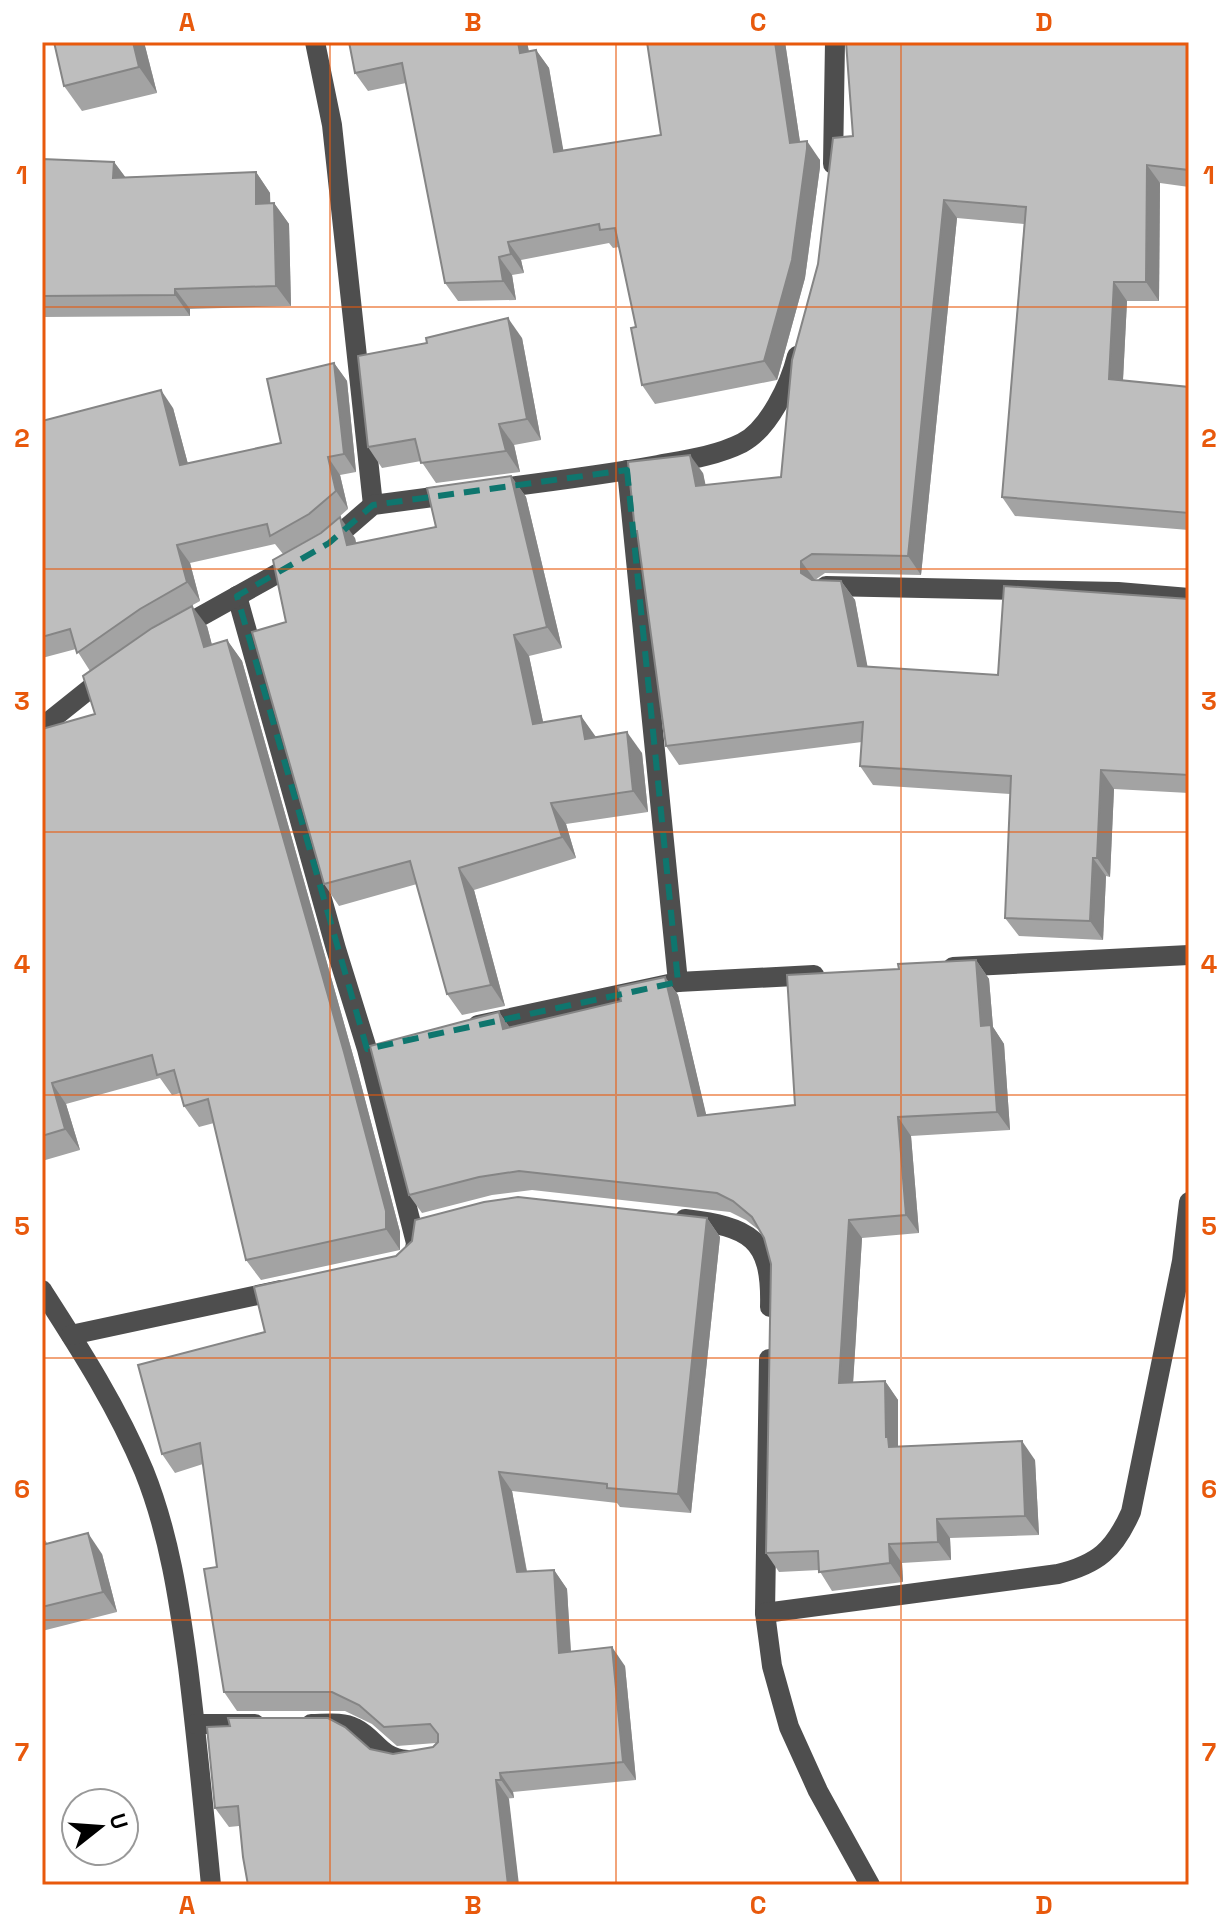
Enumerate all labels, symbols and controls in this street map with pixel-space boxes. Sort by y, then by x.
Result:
text: A [179,5,196,39]
text: B [464,5,482,39]
text: C [750,5,766,39]
text: D [1035,5,1053,39]
text: 1 [16,158,28,192]
text: 1 [1203,158,1215,192]
text: 2 [14,421,30,455]
text: 2 [1201,421,1217,455]
text: 3 [14,684,30,718]
text: 3 [1201,684,1217,718]
text: 4 [14,947,30,981]
text: 4 [1201,947,1217,981]
text: 5 [14,1209,30,1243]
text: 5 [1201,1209,1217,1243]
text: 6 [14,1472,30,1506]
text: 6 [1201,1472,1217,1506]
text: 7 [15,1735,29,1769]
text: 7 [1202,1735,1216,1769]
north arrow [60,1787,140,1867]
text: U [104,1810,135,1832]
text: A [179,1888,196,1922]
text: B [464,1888,482,1922]
text: C [750,1888,766,1922]
text: D [1035,1888,1053,1922]

